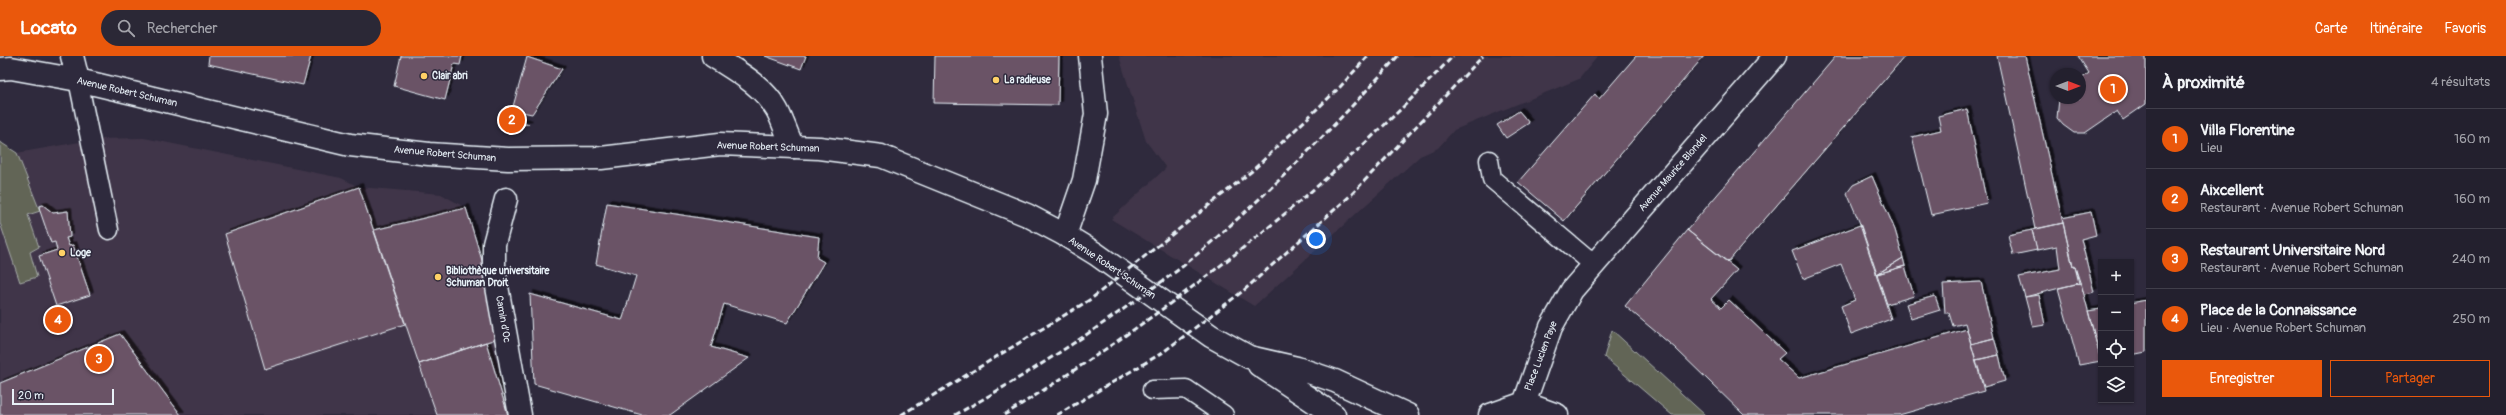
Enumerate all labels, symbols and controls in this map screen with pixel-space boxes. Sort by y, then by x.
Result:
search box [101,10,381,46]
text: Locato [20,16,77,40]
icon: search [115,17,137,39]
text: Rechercher [147,19,218,38]
text: Carte [2315,20,2347,37]
text: Itinéraire [2369,20,2422,37]
text: Favoris [2444,20,2486,37]
north arrow [2050,68,2086,104]
place label: Clair abri [432,70,468,82]
marker: Clair abri [419,71,429,81]
text: À proximité [2162,72,2245,93]
place label: La radieuse [1004,74,1052,86]
pin: 1 [2100,74,2126,104]
text: 4 résultats [2431,74,2490,90]
street label: Avenue Robert Schuman [76,75,179,109]
marker: La radieuse [991,75,1001,85]
pin: 2 [499,105,525,135]
text: Villa Florentine [2200,121,2295,140]
text: 1 [2172,131,2178,147]
text: 160 m [2454,131,2490,147]
street label: Avenue Maurice Blondel [1636,132,1710,214]
street label: Avenue Robert Schuman [716,139,820,155]
text: Lieu [2200,140,2223,156]
street label: Avenue Robert Schuman [393,144,497,164]
text: Aixcellent [2200,181,2264,200]
text: 2 [2171,191,2179,207]
text: 160 m [2454,191,2490,207]
text: Restaurant · Avenue Robert Schuman [2200,200,2404,216]
your location [1306,229,1326,249]
street label: Avenue Robert Schuman [1066,234,1158,302]
text: Restaurant Universitaire Nord [2200,241,2385,260]
place label: Loge [70,247,92,259]
marker: Loge [57,248,67,258]
text: 3 [2171,251,2179,267]
text: 240 m [2452,251,2490,267]
map controls [2098,259,2134,403]
button: + [2098,259,2134,295]
text: Restaurant · Avenue Robert Schuman [2200,260,2404,276]
place label: Bibliothèque universitaire Schuman Droit [446,265,551,289]
marker: Bibliothèque universitaire Schuman Droit [433,272,443,282]
street label: Camin d’Oc [493,295,513,343]
button: − [2098,295,2134,331]
text: Place de la Connaissance [2200,301,2356,320]
pin: 4 [45,305,71,335]
text: 4 [2171,311,2179,327]
text: 250 m [2452,311,2490,327]
street label: Place Lucien Paye [1522,319,1560,393]
text: Lieu · Avenue Robert Schuman [2200,320,2366,336]
button: locate [2098,331,2134,367]
pin: 3 [86,344,112,374]
button: Enregistrer [2162,360,2322,397]
button: Partager [2330,360,2490,397]
button: layers [2098,367,2134,403]
scale bar [12,387,114,406]
text: 20 m [18,389,44,402]

